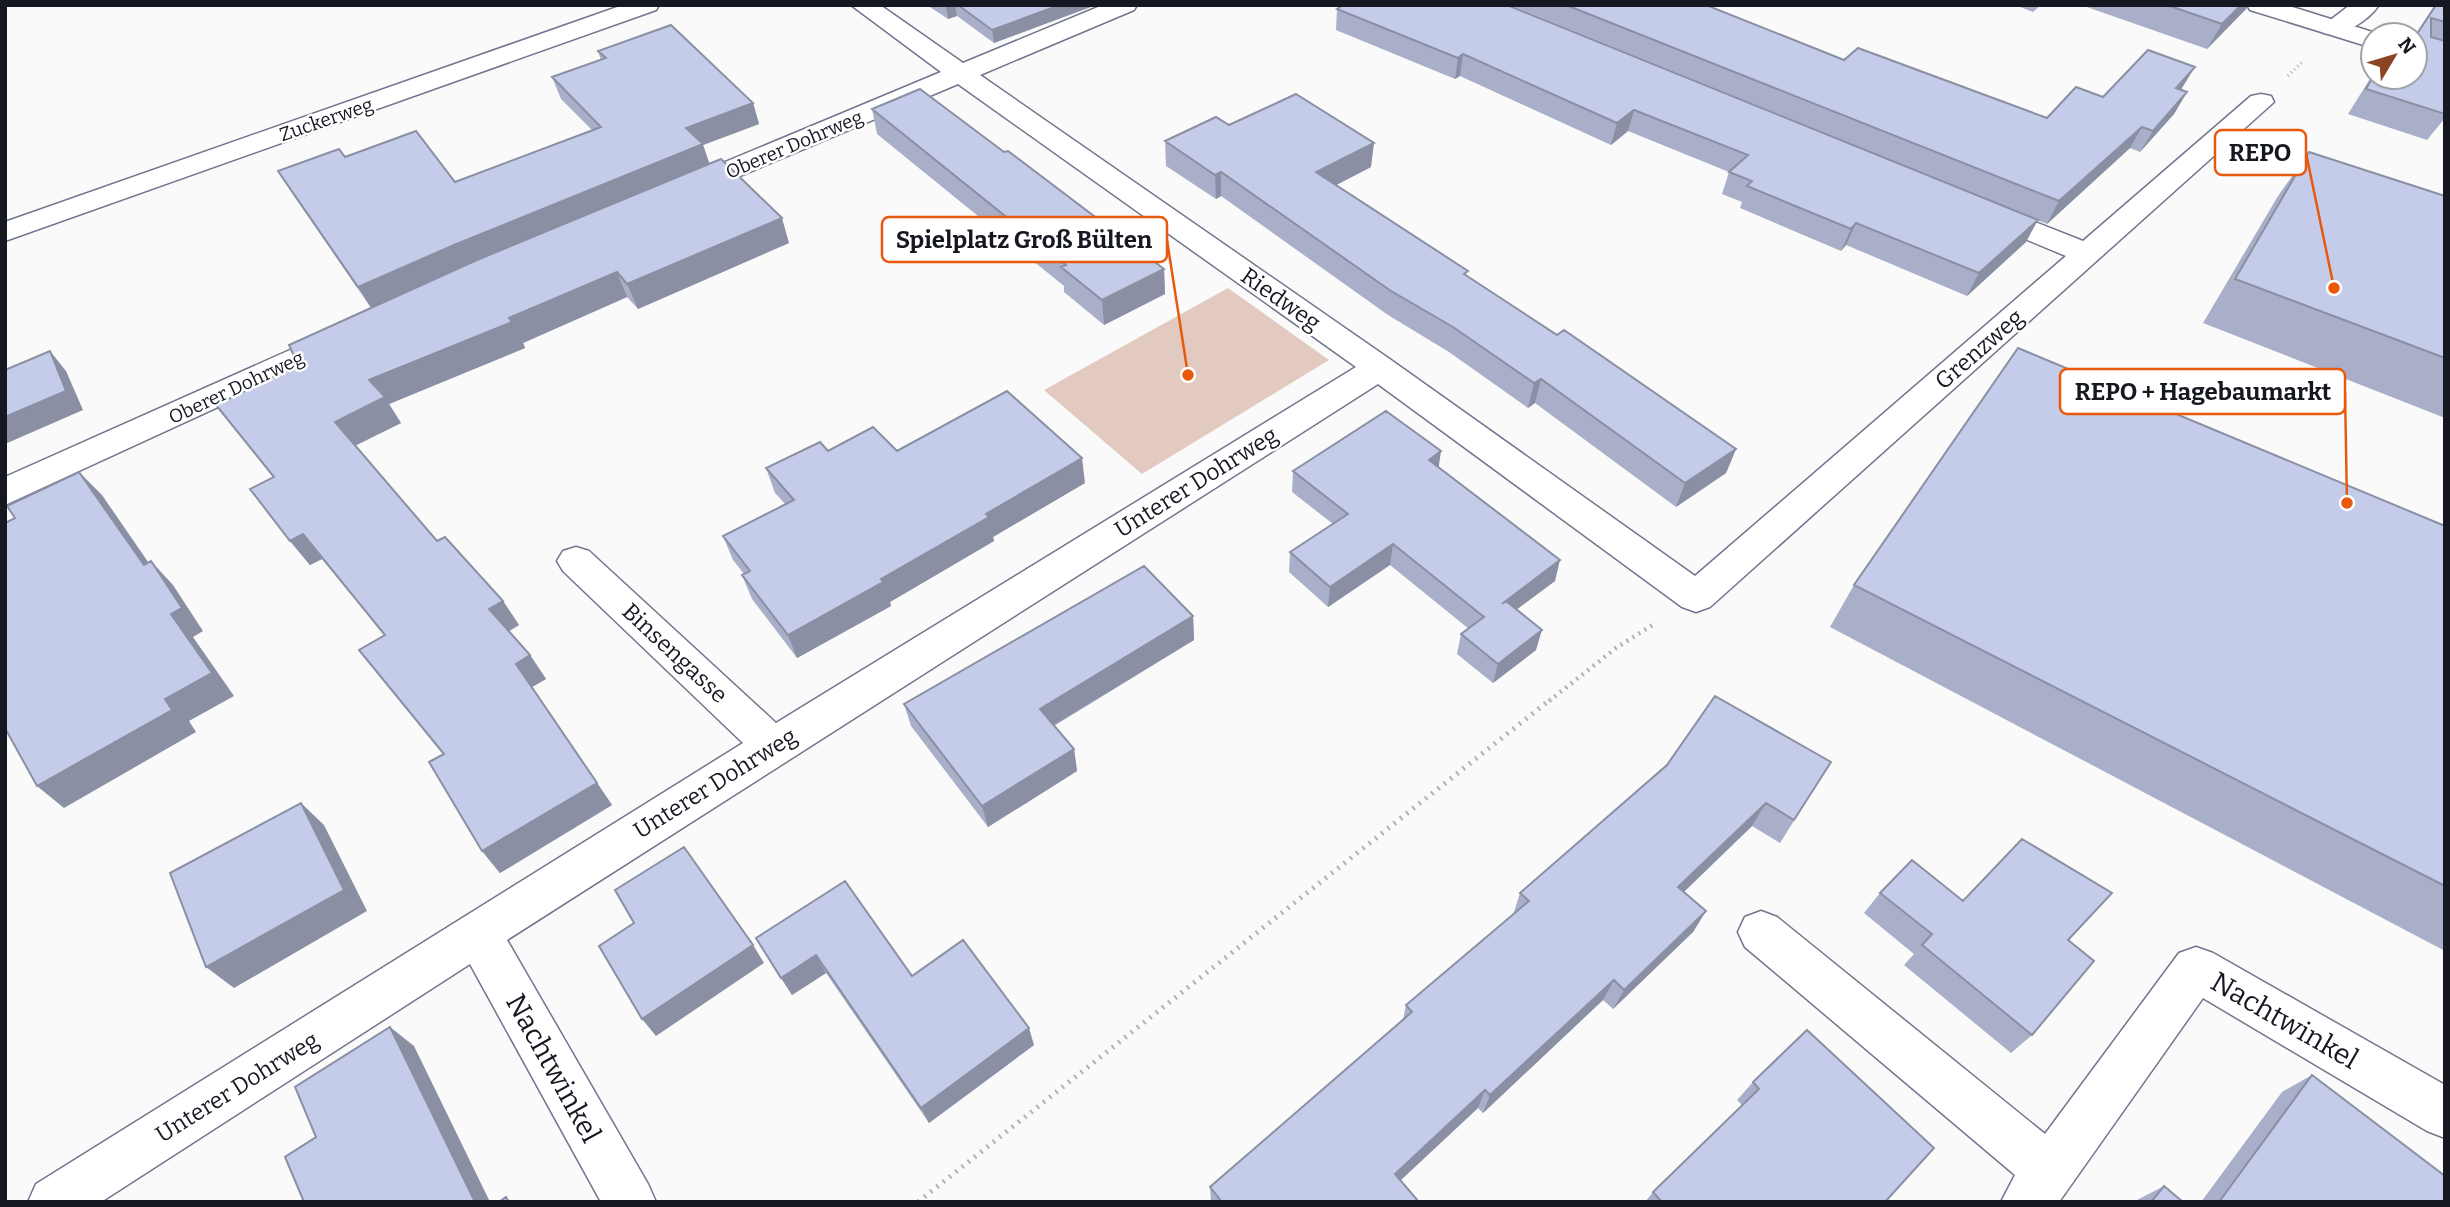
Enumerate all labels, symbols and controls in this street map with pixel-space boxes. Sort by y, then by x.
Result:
north arrow [2359,21,2429,91]
text: N [2393,33,2421,59]
street label: Zuckerweg [276,93,376,146]
street label: Oberer Dohrweg [722,105,867,184]
callout: REPO [2215,130,2306,175]
text: REPO [2229,139,2291,167]
callout: Spielplatz Groß Bülten [882,217,1167,262]
text: Spielplatz Groß Bülten [896,226,1153,254]
street label: Riedweg [1236,261,1326,337]
street label: Grenzweg [1929,303,2029,395]
street label: Oberer Dohrweg [165,346,308,429]
callout: REPO + Hagebaumarkt [2060,369,2345,414]
text: REPO + Hagebaumarkt [2075,378,2332,406]
street label: Unterer Dohrweg [1109,421,1283,543]
street label: Binsengasse [617,597,733,709]
street label: Unterer Dohrweg [628,722,802,844]
street label: Nachtwinkel [2205,965,2364,1076]
street label: Nachtwinkel [499,988,608,1148]
street label: Unterer Dohrweg [150,1026,324,1148]

